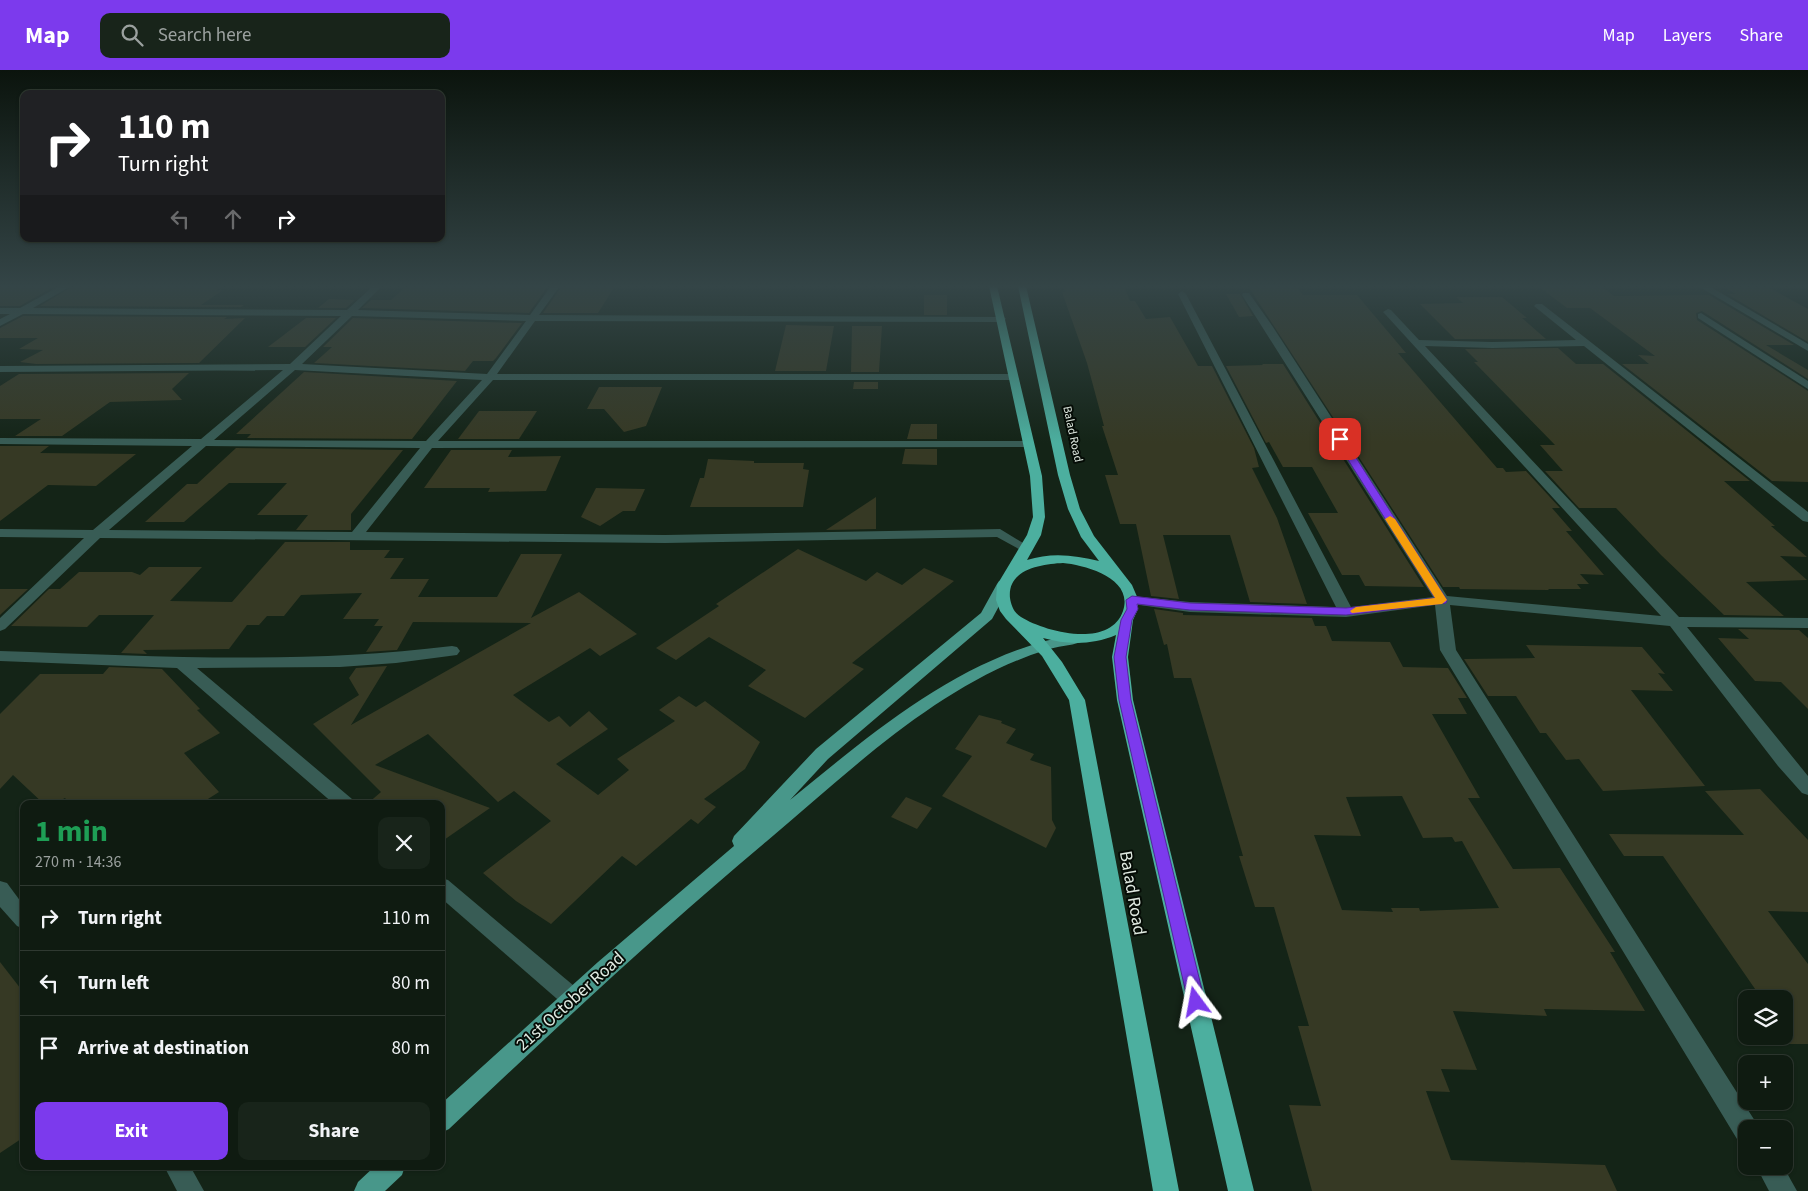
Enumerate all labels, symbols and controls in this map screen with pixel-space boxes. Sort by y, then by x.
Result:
search box [100,13,450,58]
text: Map [25,18,70,53]
icon: search [118,21,146,49]
text: Search here [158,22,251,49]
text: Map [1603,23,1635,48]
text: Layers [1663,23,1712,48]
text: Share [1740,23,1783,48]
text: 110 m [118,102,210,152]
icon: right [35,110,100,175]
text: Turn right [118,148,208,180]
icon: left [166,205,194,233]
icon: ahead [219,205,247,233]
icon: right [272,205,300,233]
street label: Balad Road [1058,404,1087,464]
pin [1319,418,1361,460]
icon: arrive [1326,425,1354,453]
text: 1 min [35,810,108,853]
button: close [378,817,430,869]
street label: Balad Road [1113,849,1152,937]
text: 270 m · 14:36 [35,851,122,873]
icon: right [35,904,63,932]
text: Turn right [78,905,162,932]
text: 110 m [382,905,430,932]
street label: 21st October Road [511,946,630,1057]
icon: left [35,969,63,997]
text: Turn left [78,970,149,997]
text: 80 m [392,970,430,997]
position arrow [1169,975,1221,1027]
map controls [1738,990,1793,1175]
button: layers [1738,990,1793,1045]
icon: arrive [35,1034,63,1062]
text: Arrive at destination [78,1035,249,1062]
text: 80 m [392,1035,430,1062]
button: + [1738,1055,1793,1110]
button: Exit [35,1102,228,1160]
button: Share [238,1102,430,1160]
button: − [1738,1120,1793,1175]

